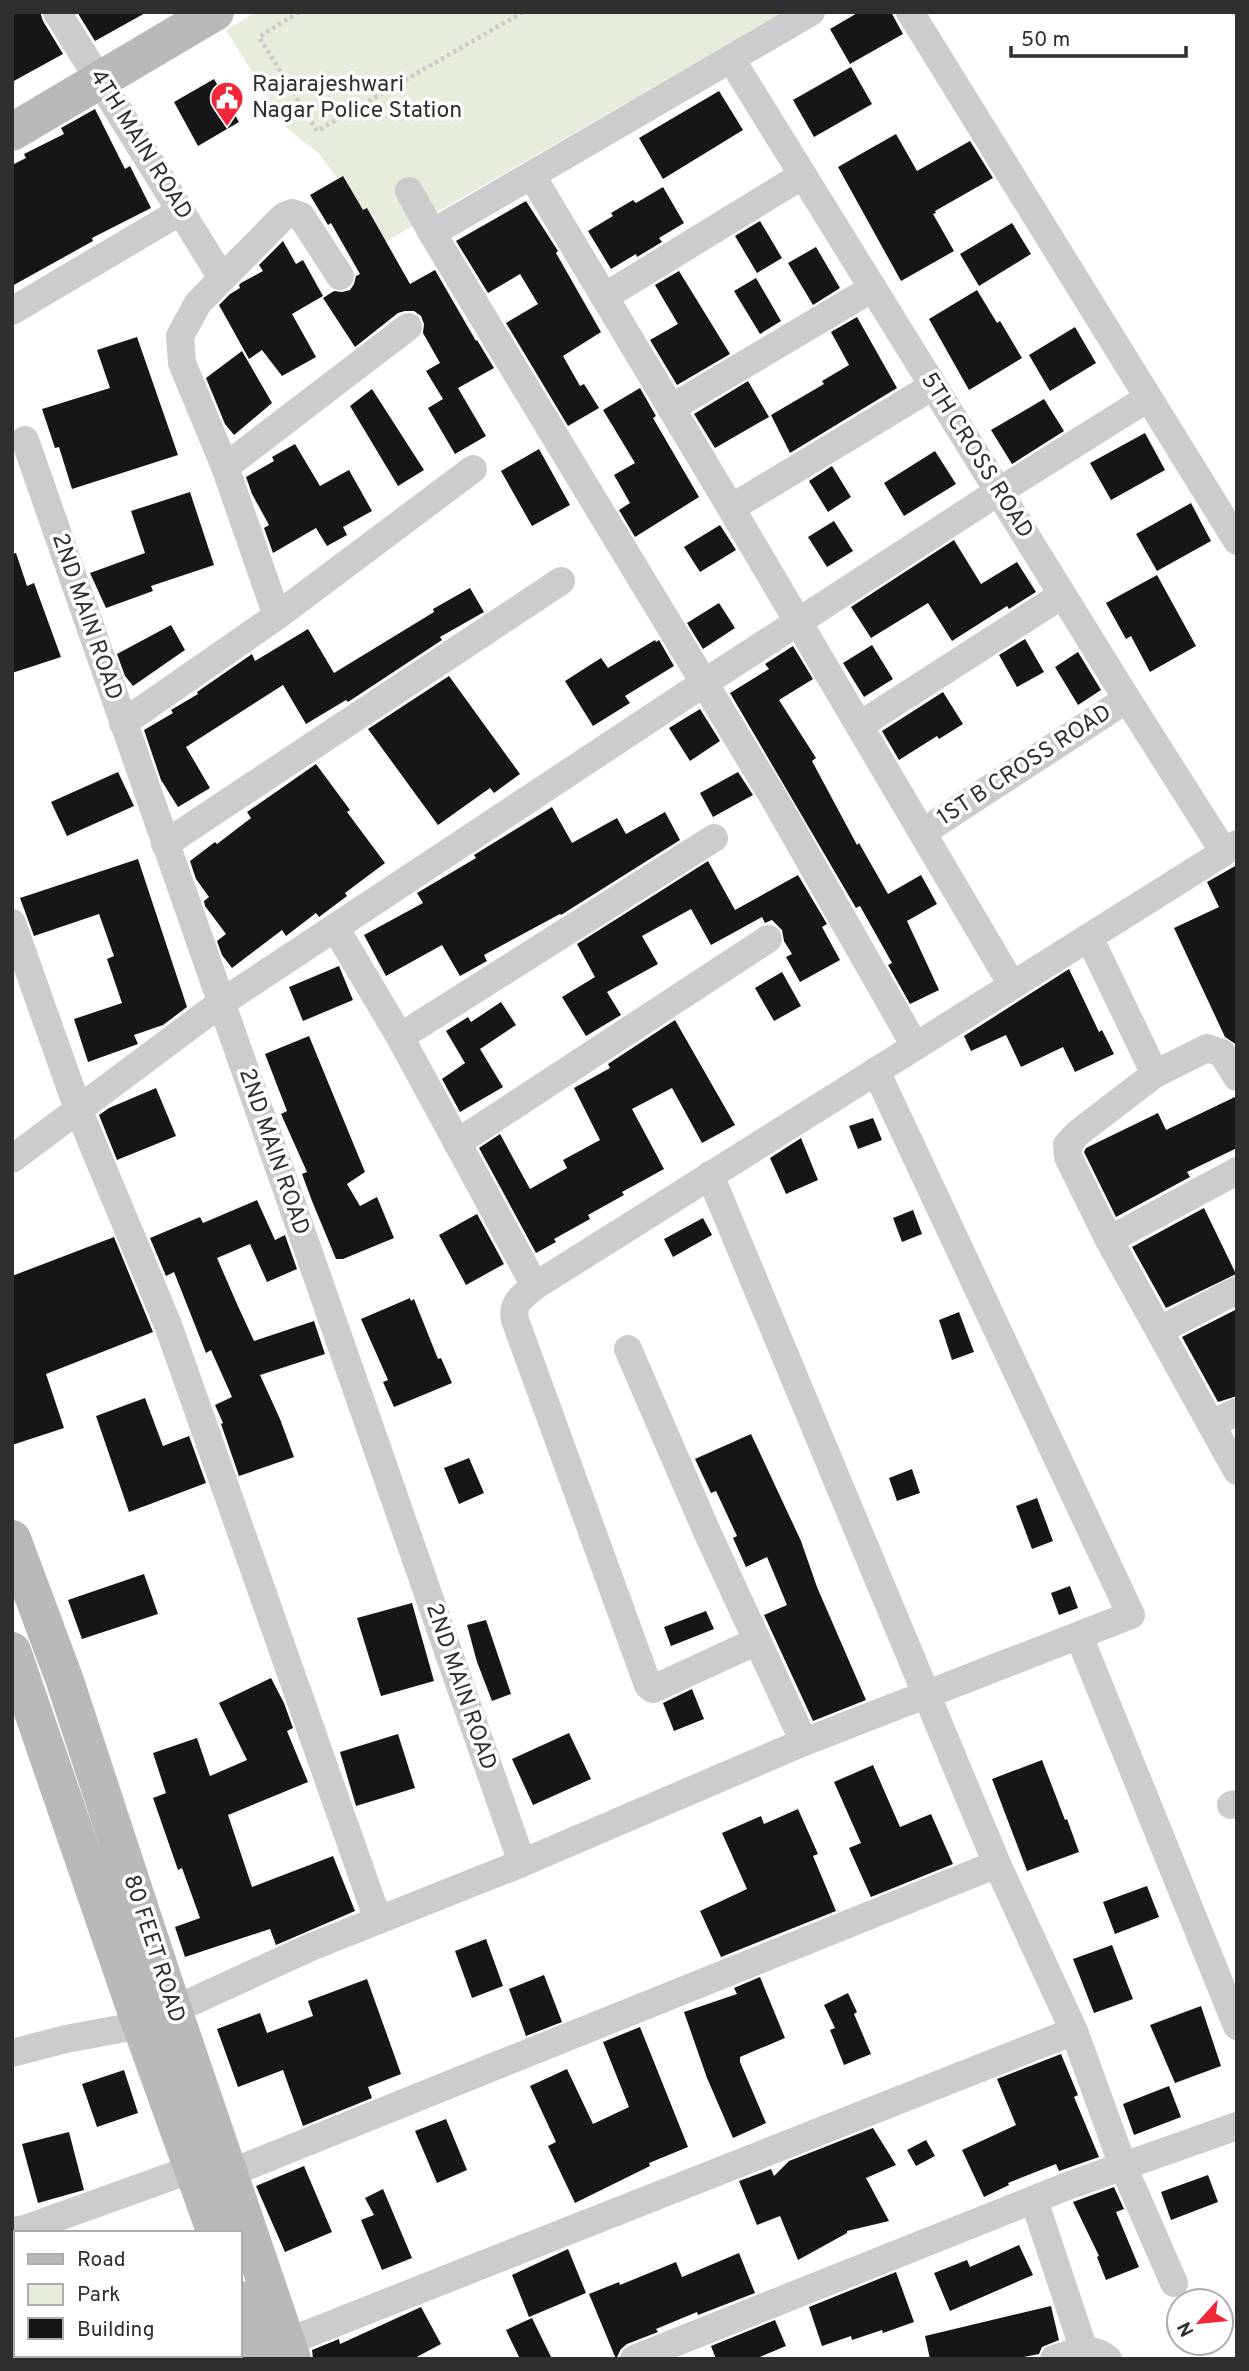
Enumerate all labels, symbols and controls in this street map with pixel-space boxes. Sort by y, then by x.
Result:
scale bar [1011,14,1186,58]
text: 50 m [1021,27,1070,54]
street label: 4TH MAIN ROAD [82,64,198,226]
place label: Rajarajeshwari Nagar Police Station [252,71,462,126]
public building icon: Rajarajeshwari Nagar Police Station [208,79,246,128]
street label: 5TH CROSS ROAD [913,368,1039,544]
street label: 2ND MAIN ROAD [44,530,128,704]
street label: 1ST B CROSS ROAD [932,699,1118,833]
street label: 2ND MAIN ROAD [231,1065,315,1239]
street label: 2ND MAIN ROAD [418,1600,502,1774]
street label: 80 FEET ROAD [115,1871,191,2027]
legend [14,2231,242,2357]
text: Road [77,2247,126,2274]
text: Park [77,2282,120,2309]
north arrow [1165,2287,1235,2357]
text: Building [77,2317,155,2344]
text: N [1173,2317,1200,2340]

